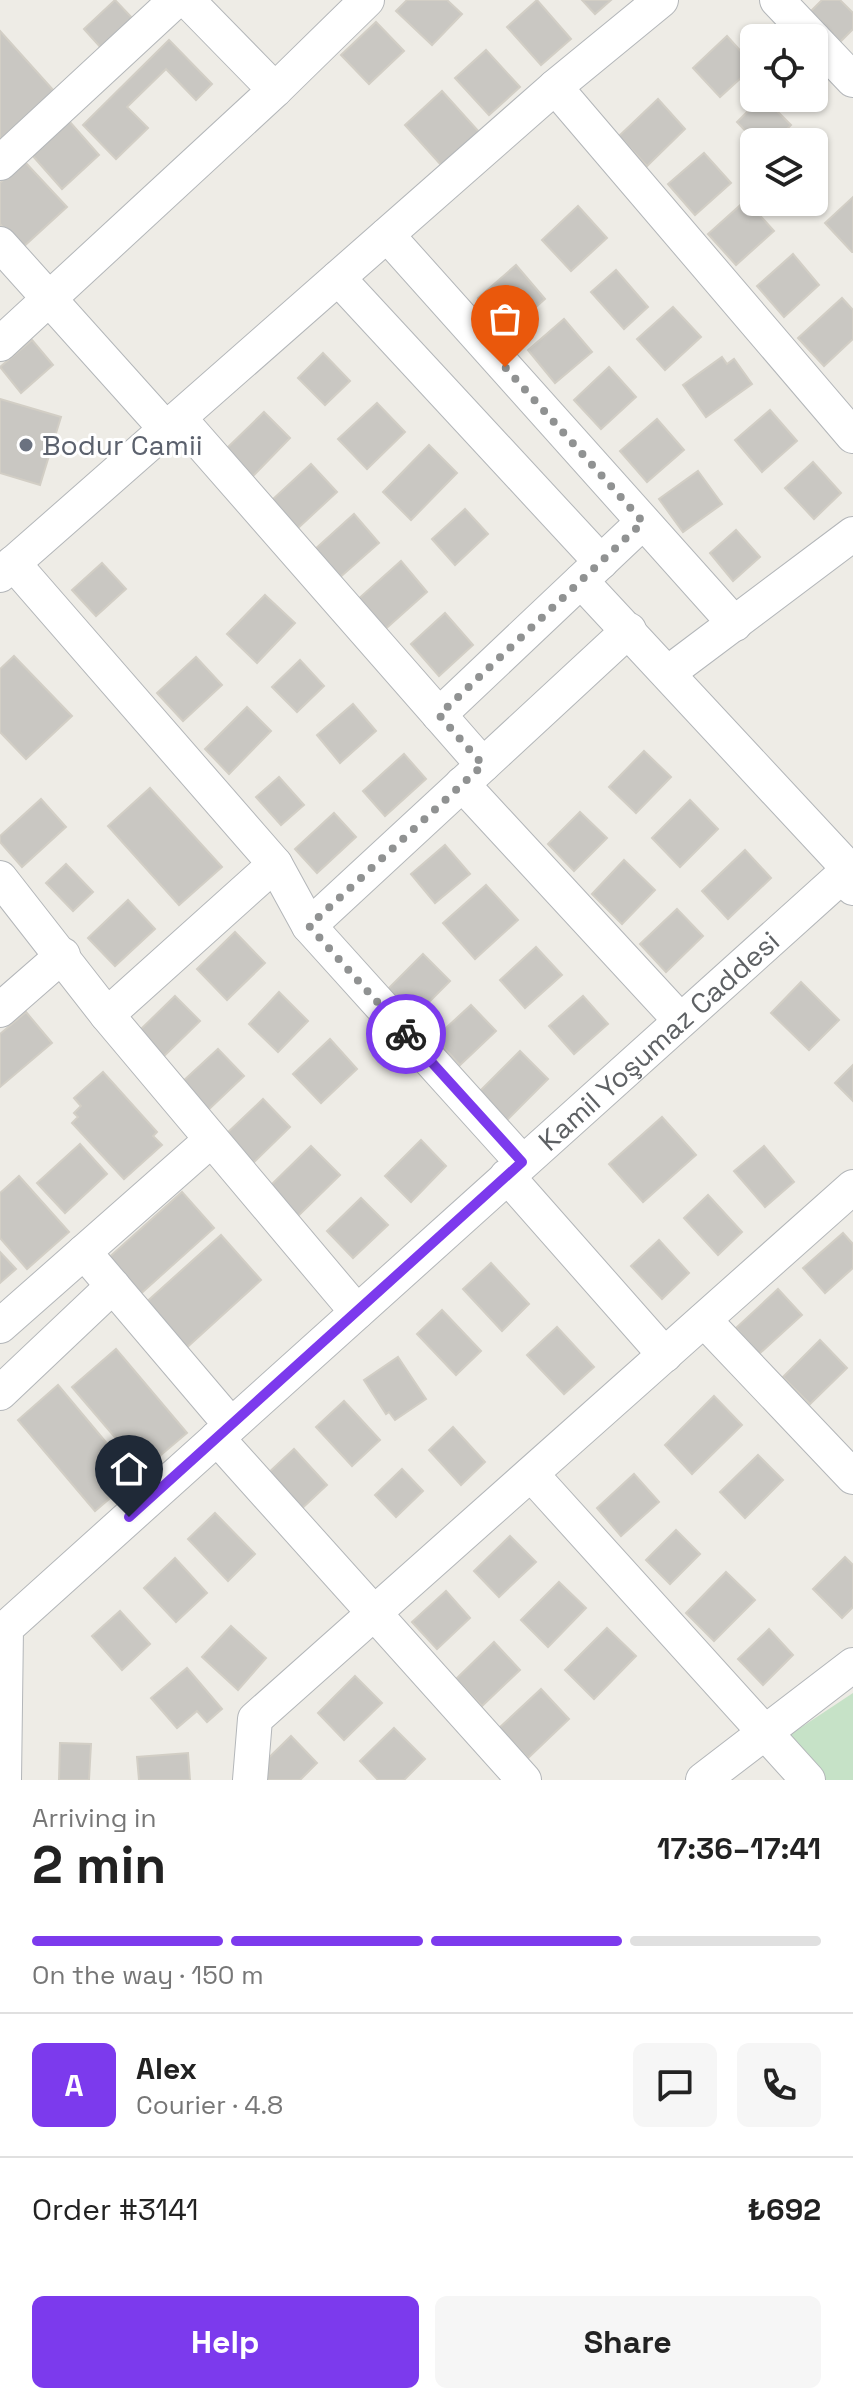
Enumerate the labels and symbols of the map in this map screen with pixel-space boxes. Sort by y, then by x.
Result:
pin [471,285,539,367]
place label: Bodur Camii [42,427,203,463]
marker: Bodur Camii [17,436,35,454]
street label: Kamil Yoşumaz Caddesi [531,923,787,1158]
courier [366,994,446,1074]
pin [95,1435,163,1517]

